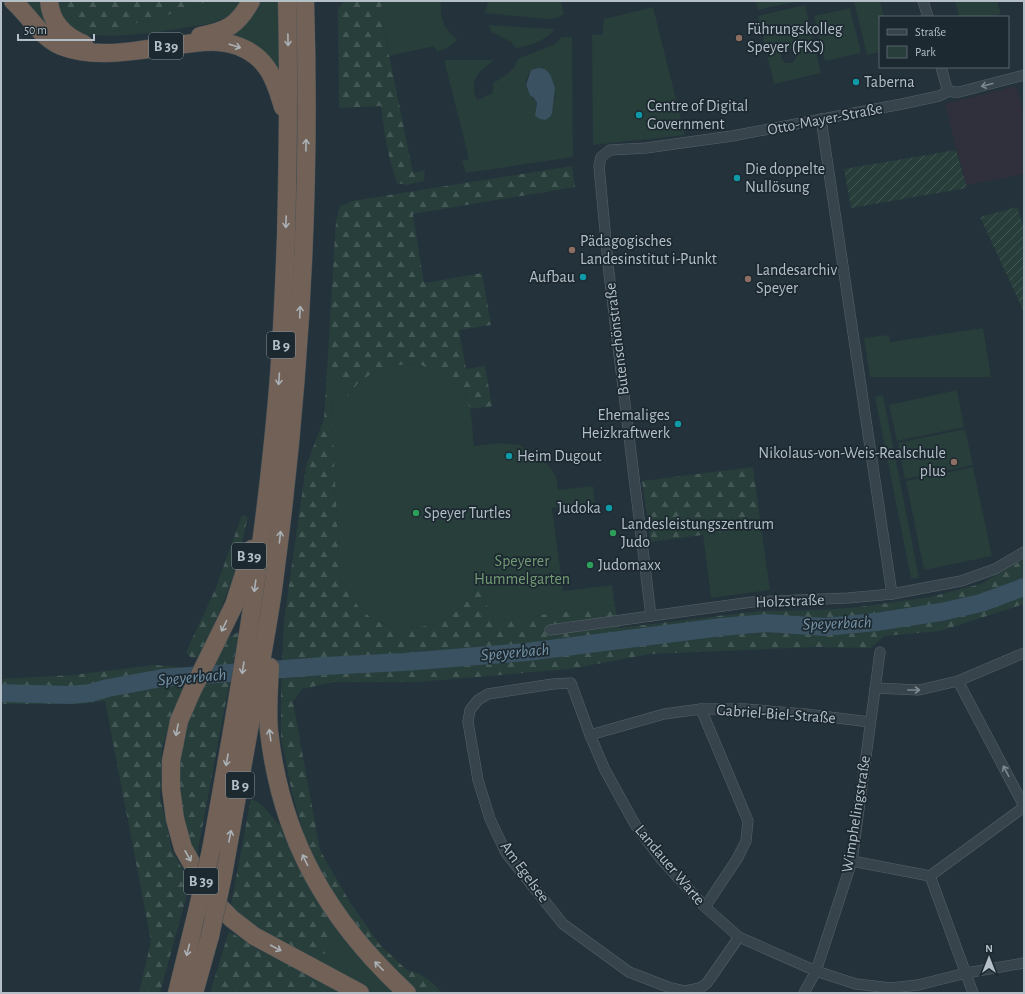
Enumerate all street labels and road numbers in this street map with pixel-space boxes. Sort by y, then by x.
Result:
road number: B 39 [149,33,183,59]
street label: Otto-Mayer-Straße [766,100,884,139]
street label: Butenschönstraße [602,282,632,396]
road number: B 9 [267,332,295,358]
road number: B 39 [232,543,266,569]
street label: Holzstraße [755,592,825,610]
street label: Gabriel-Biel-Straße [716,702,836,726]
street label: Wimphelingstraße [839,754,873,874]
road number: B 9 [226,772,254,798]
street label: Landauer Warte [632,822,708,908]
street label: Am Egelsee [498,838,552,906]
road number: B 39 [184,868,218,894]

